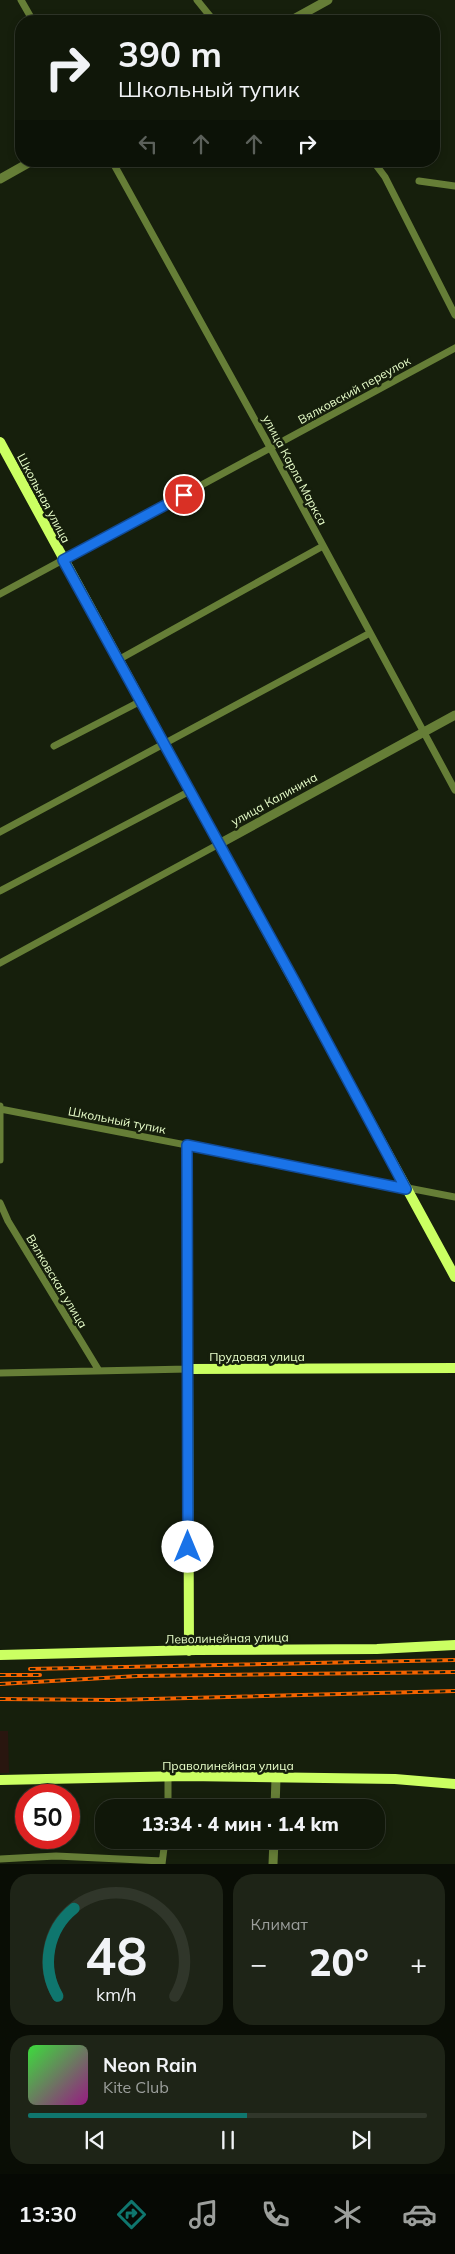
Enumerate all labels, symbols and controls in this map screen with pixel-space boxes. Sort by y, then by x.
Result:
text: 390 m [118,32,222,76]
icon: right [35,35,100,100]
text: Школьный тупик [118,75,300,103]
icon: left [134,130,162,158]
icon: ahead [187,130,215,158]
icon: ahead [240,130,268,158]
icon: right [293,130,321,158]
street label: Вялковский переулок [295,353,413,427]
street label: улица Карла Маркса [260,412,330,528]
street label: Школьная улица [14,451,74,545]
pin [163,474,205,516]
icon: arrive [170,481,198,509]
street label: улица Калинина [228,769,320,829]
street label: Школьный тупик [67,1103,168,1137]
street label: Вялковская улица [23,1232,91,1330]
street label: Прудовая улица [209,1349,305,1364]
position arrow [161,1520,213,1572]
street label: Леволинейная улица [165,1629,289,1647]
street label: Праволинейная улица [162,1758,294,1773]
speed limit sign: 50 [15,1784,80,1849]
text: 13:34 · 4 мин · 1.4 km [141,1812,339,1836]
text: Климат [251,1914,308,1934]
text: 48 [85,1923,147,1988]
text: 20° [309,1938,369,1986]
text: − [251,1946,267,1981]
text: + [410,1946,427,1981]
text: km/h [96,1983,136,2005]
text: Neon Rain [103,2053,197,2077]
text: Kite Club [103,2077,169,2097]
icon: previous [81,2126,109,2154]
icon: pause [214,2126,242,2154]
icon: next [347,2126,375,2154]
icon: directions [114,2197,149,2232]
icon: music [186,2197,221,2232]
icon: phone [258,2197,293,2232]
icon: climate [330,2197,365,2232]
icon: car [402,2197,437,2232]
text: 13:30 [18,2200,77,2228]

